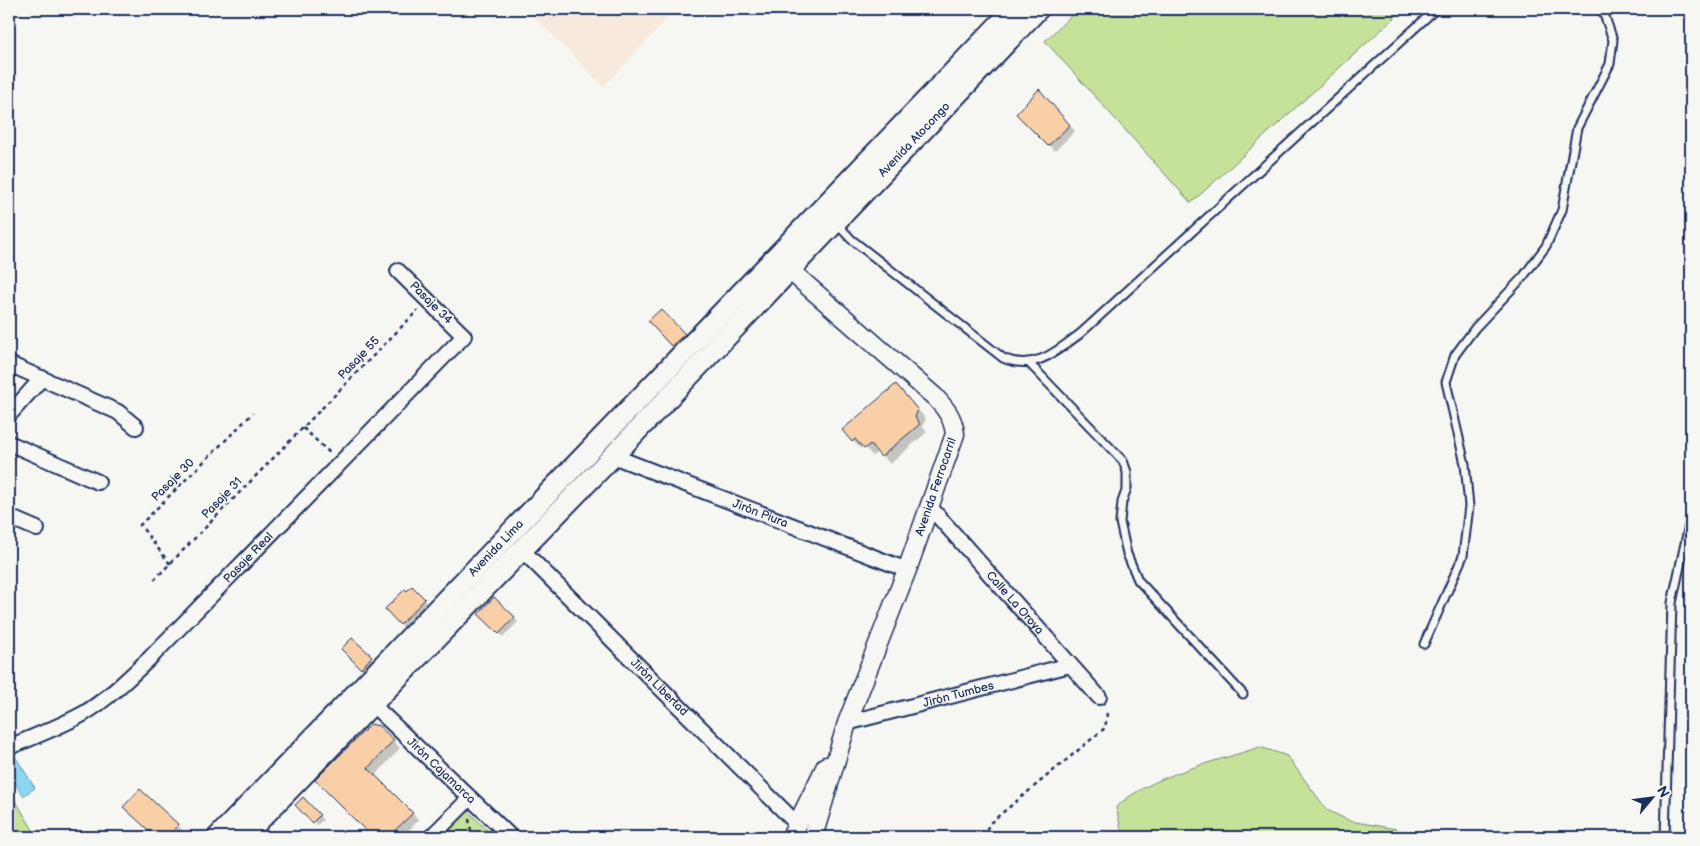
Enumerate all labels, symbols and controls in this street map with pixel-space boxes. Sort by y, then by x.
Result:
street label: Avenida Atocongo [875,99,953,180]
street label: Pasaje 34 [406,278,456,328]
street label: Pasaje 55 [335,333,383,382]
street label: Avenida Ferrocarril [912,436,960,538]
street label: Pasaje 30 [149,456,197,504]
street label: Pasaje 31 [199,474,245,522]
street label: Jirón Piura [730,496,790,531]
street label: Avenida Lima [465,516,527,579]
street label: Pasaje Real [220,529,276,586]
street label: Calle La Oroya [983,568,1047,637]
street label: Jirón Libertad [627,655,691,719]
street label: Jirón Tumbes [921,678,995,710]
street label: Jirón Cajamarca [404,734,479,807]
north arrow [1628,774,1678,824]
text: N [1653,783,1673,801]

